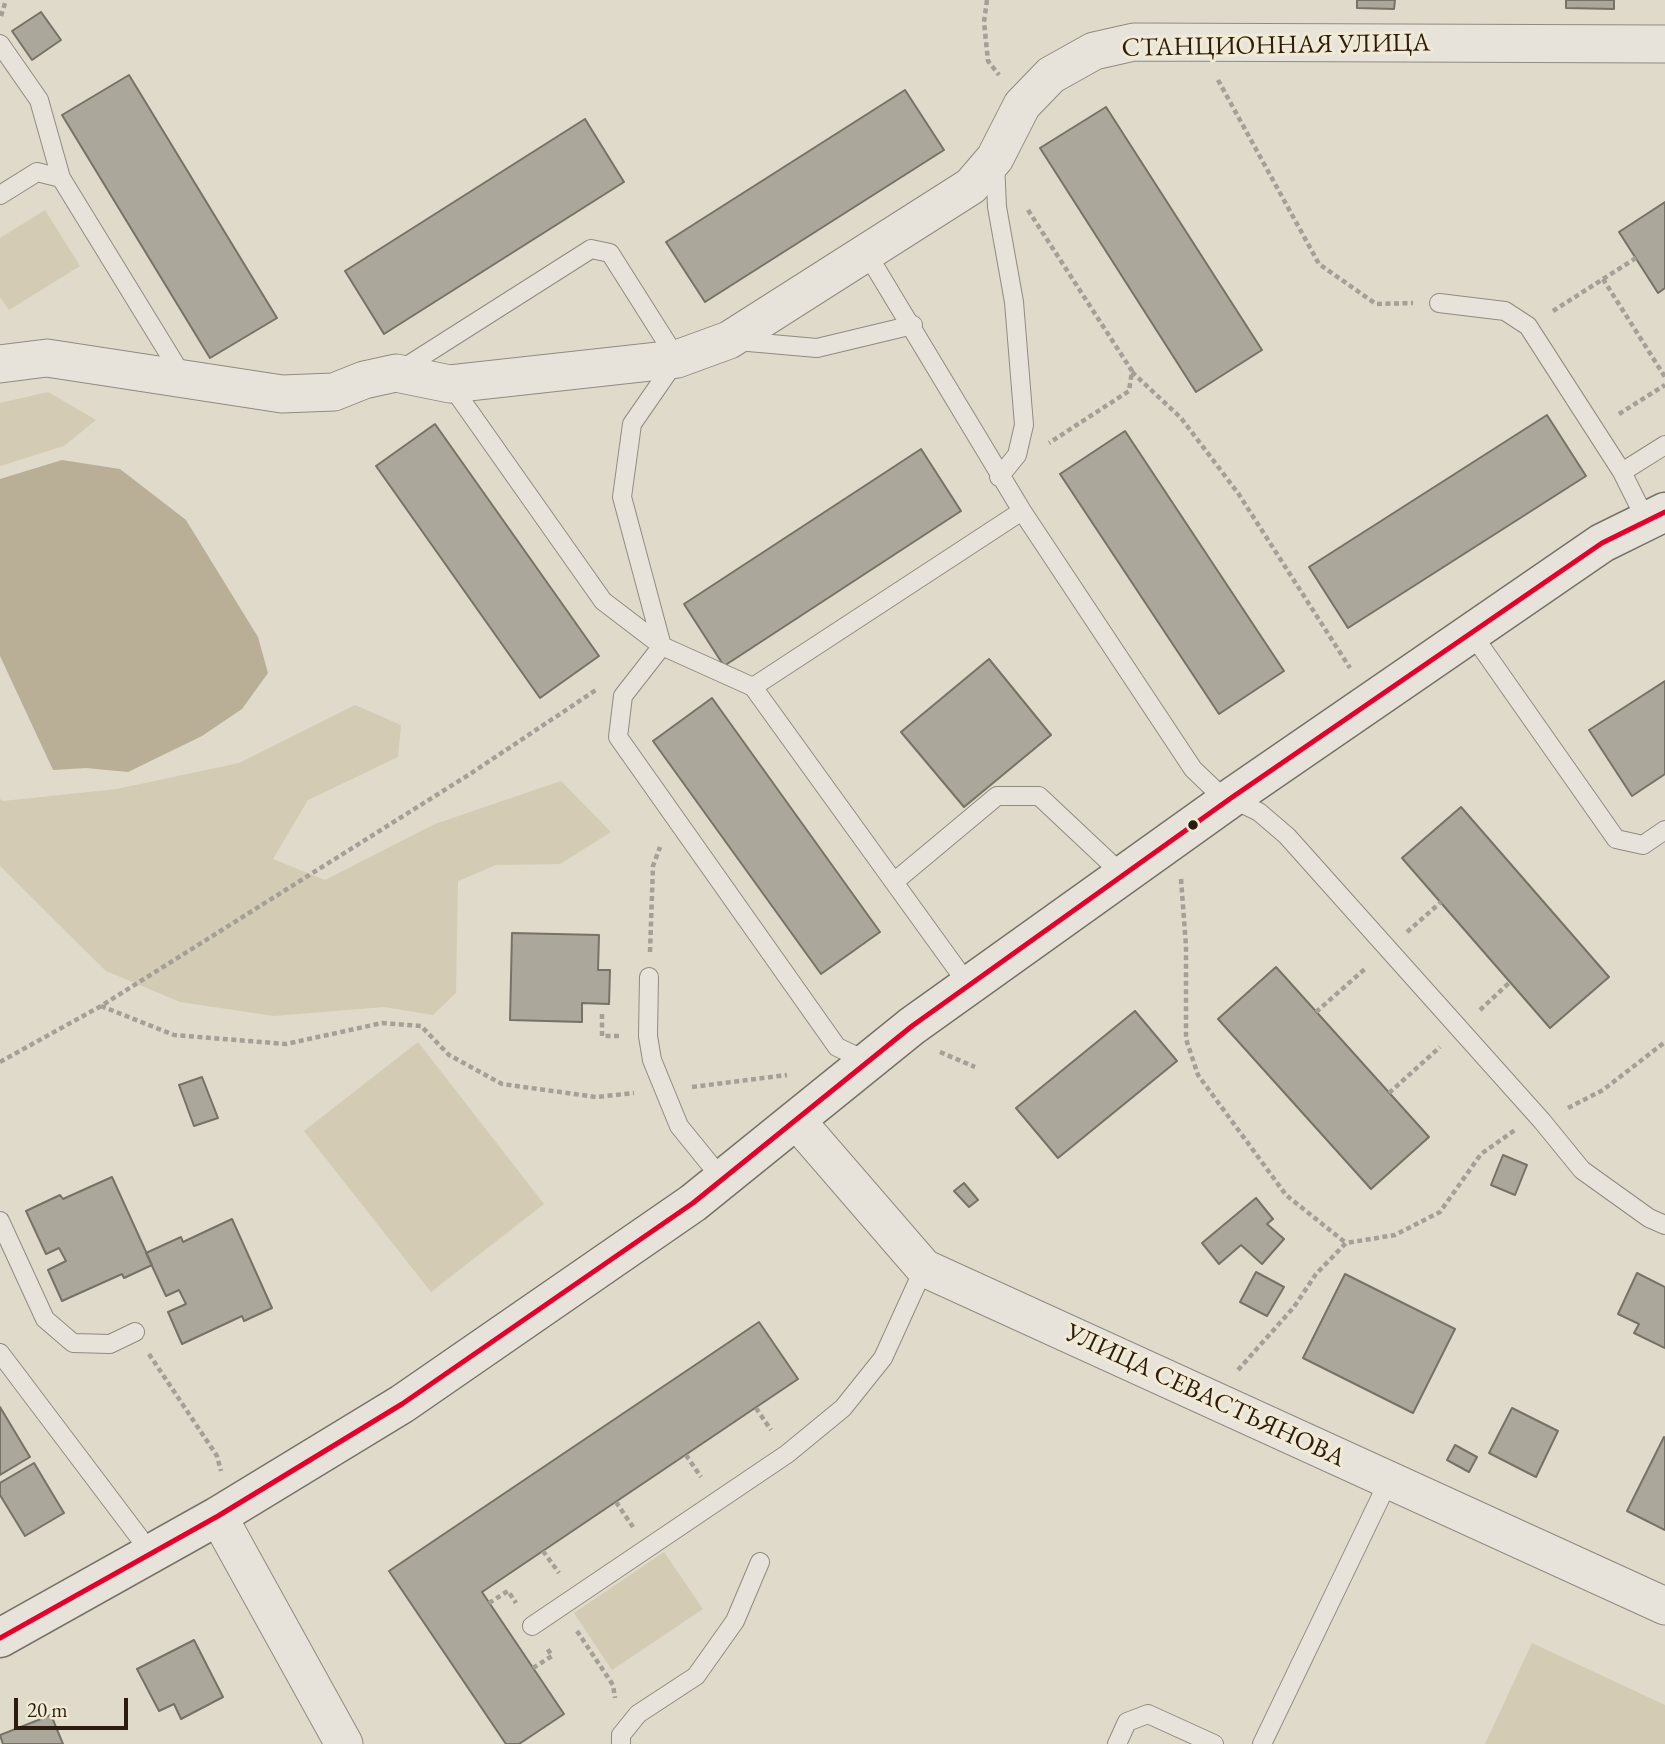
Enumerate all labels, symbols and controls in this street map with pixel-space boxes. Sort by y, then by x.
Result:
street label: СТАНЦИОННАЯ УЛИЦА [1121,28,1431,64]
unlabelled marker [1186,818,1200,832]
street label: УЛИЦА СЕВАСТЬЯНОВА [1060,1317,1350,1475]
scale bar [18,1684,131,1728]
text: 20 m [27,1696,68,1723]

